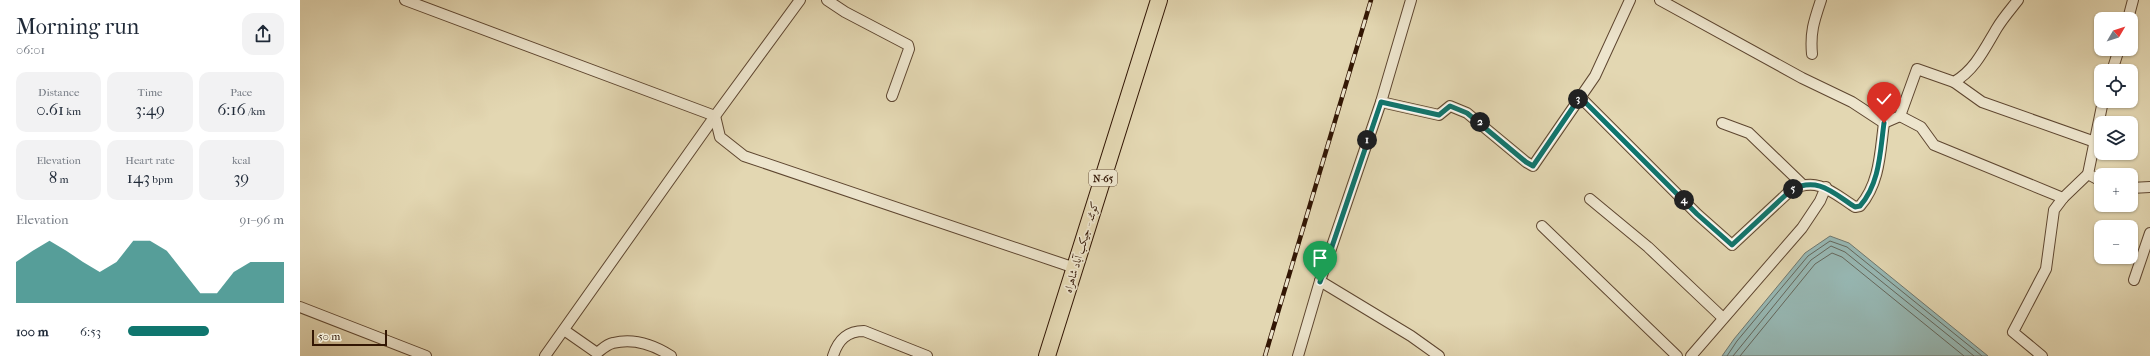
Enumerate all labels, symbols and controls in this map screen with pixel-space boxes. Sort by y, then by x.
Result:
north arrow [2094,12,2138,56]
map controls [2094,12,2138,264]
button: share [242,13,284,55]
text: Morning run [16,14,139,40]
text: 06:01 [16,42,45,57]
button: locate [2094,64,2138,108]
pin [1867,82,1901,123]
text: Distance [38,86,79,99]
text: Time [137,86,162,99]
text: Pace [230,86,252,99]
icon: check [1873,88,1895,110]
pin: 3 [1568,89,1588,109]
text: 3 [1576,92,1580,105]
text: 0.61 [36,99,64,119]
text: 3:49 [135,99,165,119]
text: 6:16 [217,99,246,119]
text: km [64,105,81,118]
text: /km [246,105,266,118]
pin: 2 [1470,112,1490,132]
text: 2 [1477,115,1483,128]
button: layers [2094,116,2138,160]
pin: 1 [1357,130,1377,150]
text: 1 [1365,133,1369,146]
text: Elevation [36,154,81,167]
text: Heart rate [125,154,175,167]
text: kcal [232,154,251,167]
text: 8 [49,167,57,187]
text: 143 [127,167,150,187]
text: 39 [233,167,249,187]
button: + [2094,168,2138,212]
road number: N-65 [1089,170,1117,186]
text: m [57,173,69,186]
text: bpm [150,173,173,186]
pin: 5 [1783,179,1803,199]
text: 5 [1791,182,1795,195]
pin: 4 [1674,190,1694,210]
text: 4 [1681,193,1687,206]
street label: کوئٹہ - جیکب آباد شاہراہ [1060,200,1103,295]
text: Elevation [16,212,69,227]
text: 91–96 m [239,212,284,227]
button: − [2094,220,2138,264]
pin [1303,241,1337,282]
icon: arrive [1309,247,1331,269]
text: 100 m [16,324,49,339]
text: 6:53 [80,324,101,339]
scale bar [312,328,387,347]
text: 50 m [318,330,340,343]

